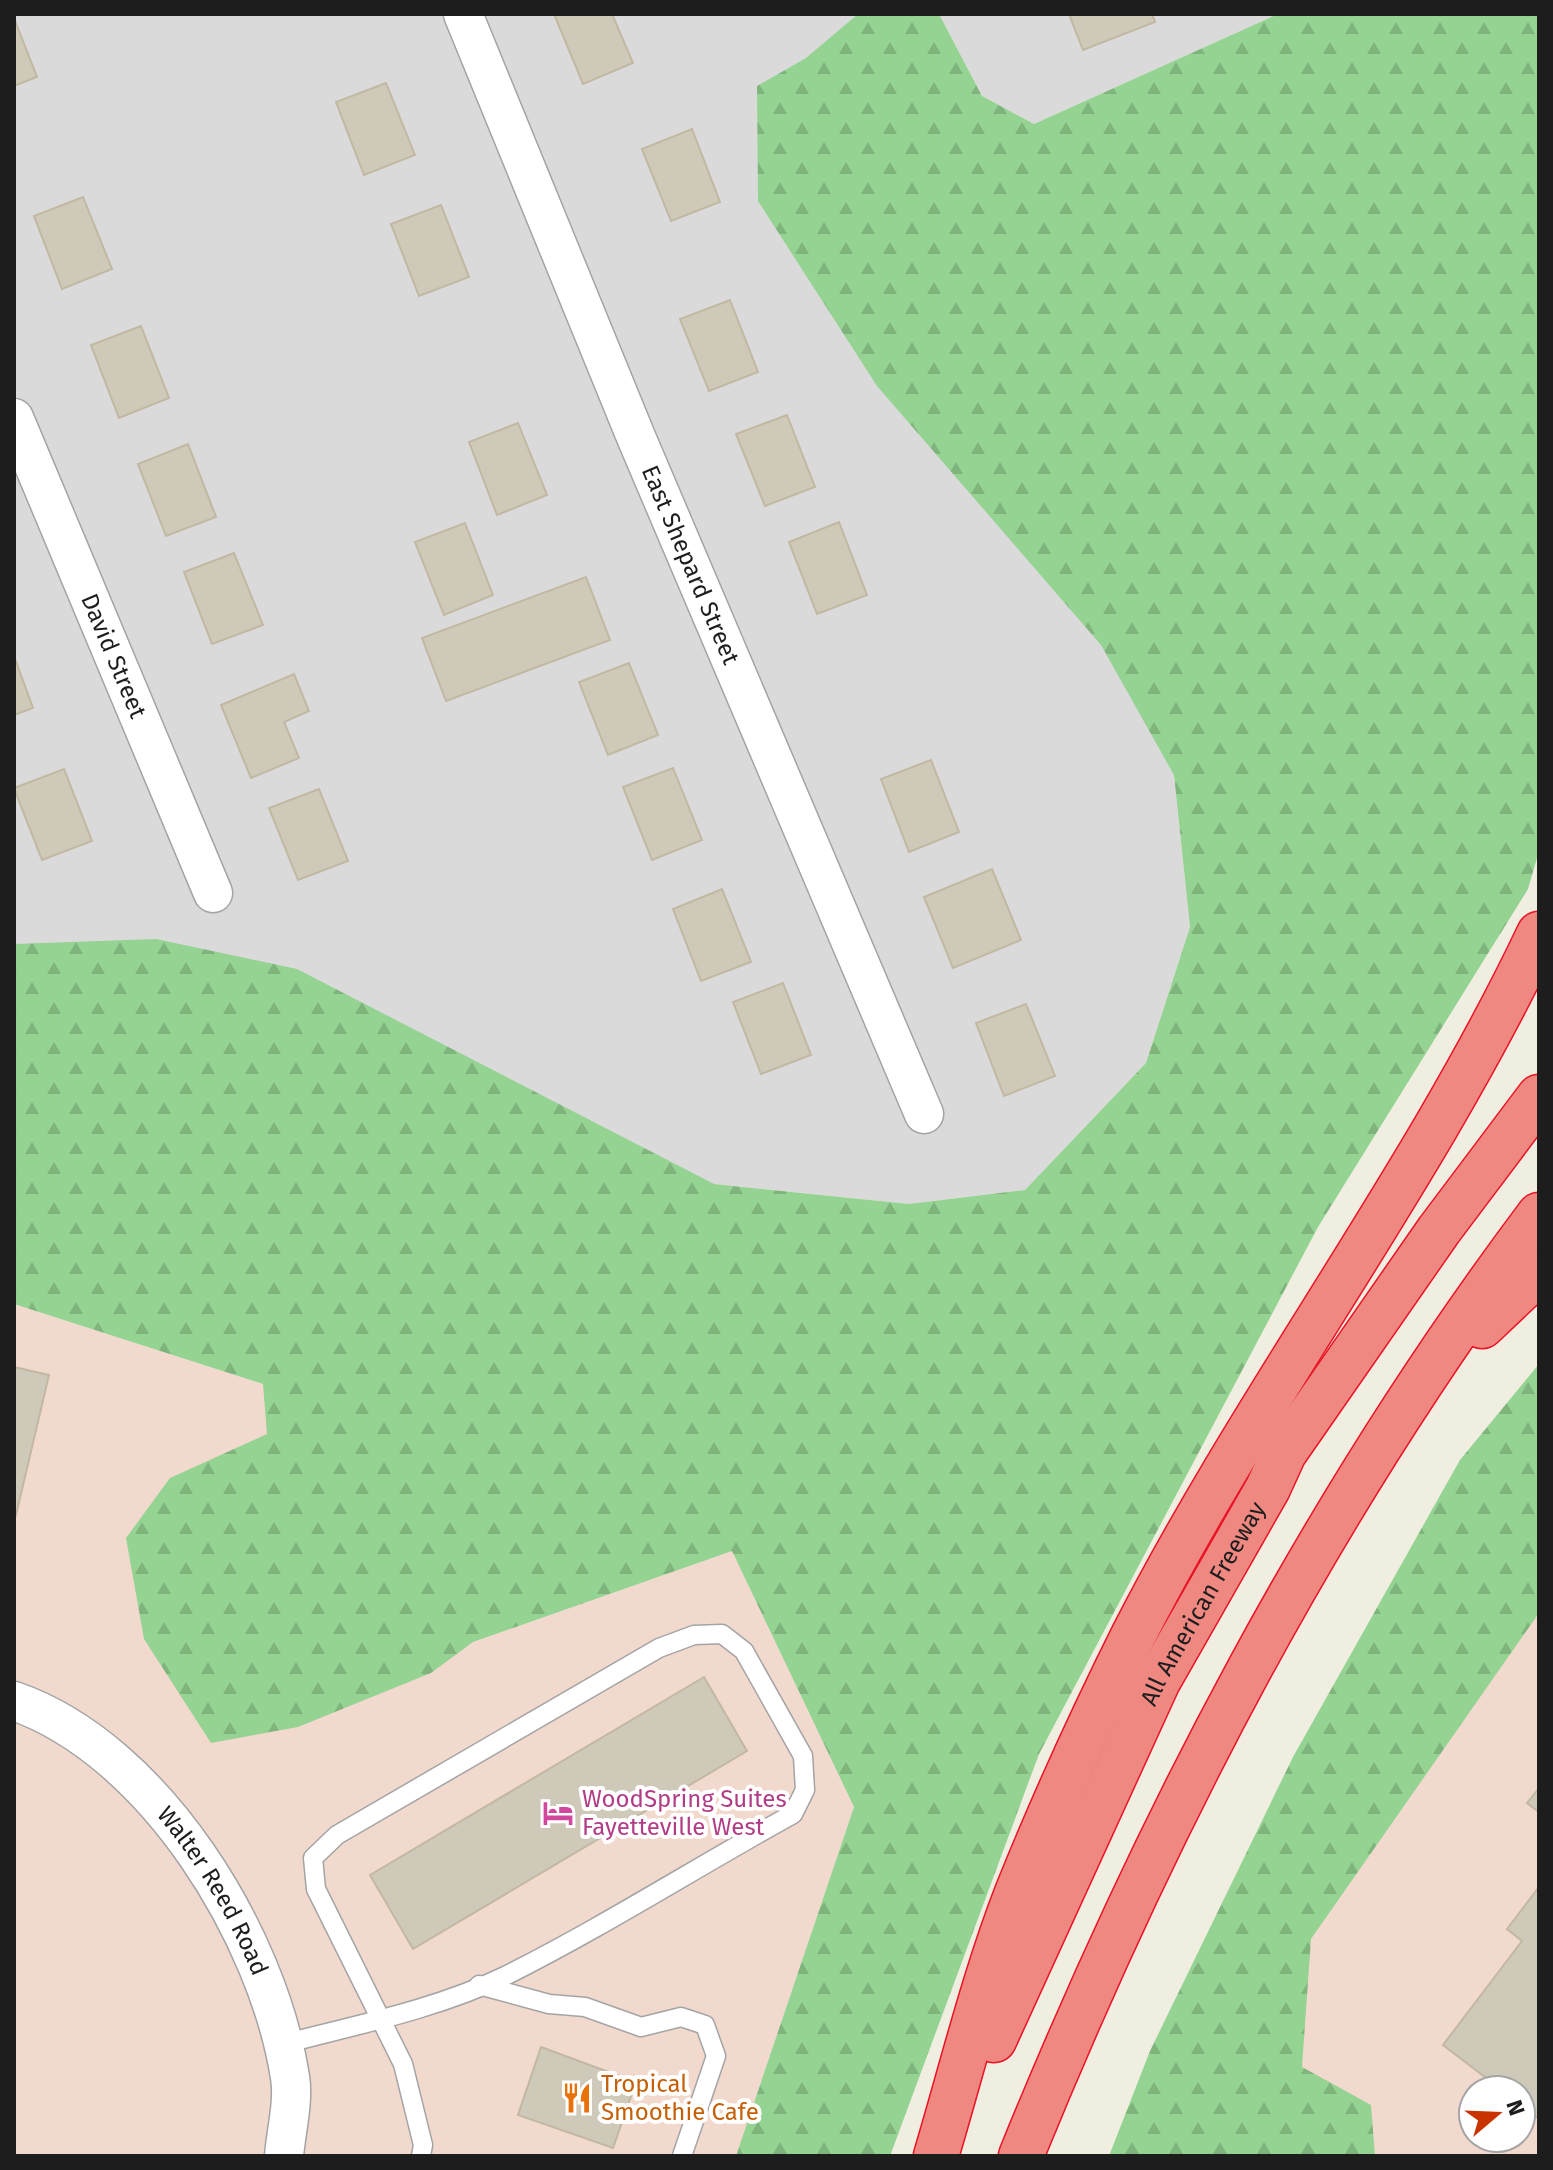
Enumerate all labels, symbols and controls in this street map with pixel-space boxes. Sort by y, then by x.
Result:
street label: East Shepard Street [636,461,745,669]
street label: David Street [75,589,152,723]
street label: All American Freeway [1135,1497,1271,1710]
place label: WoodSpring Suites Fayetteville West [582,1785,787,1841]
hotel icon: WoodSpring Suites Fayetteville West [541,1796,575,1830]
street label: Walter Reed Road [151,1801,274,1979]
place label: Tropical Smoothie Cafe [601,2070,759,2126]
north arrow [1457,2074,1537,2154]
restaurant icon: Tropical Smoothie Cafe [560,2081,594,2115]
text: N [1500,2096,1531,2119]

